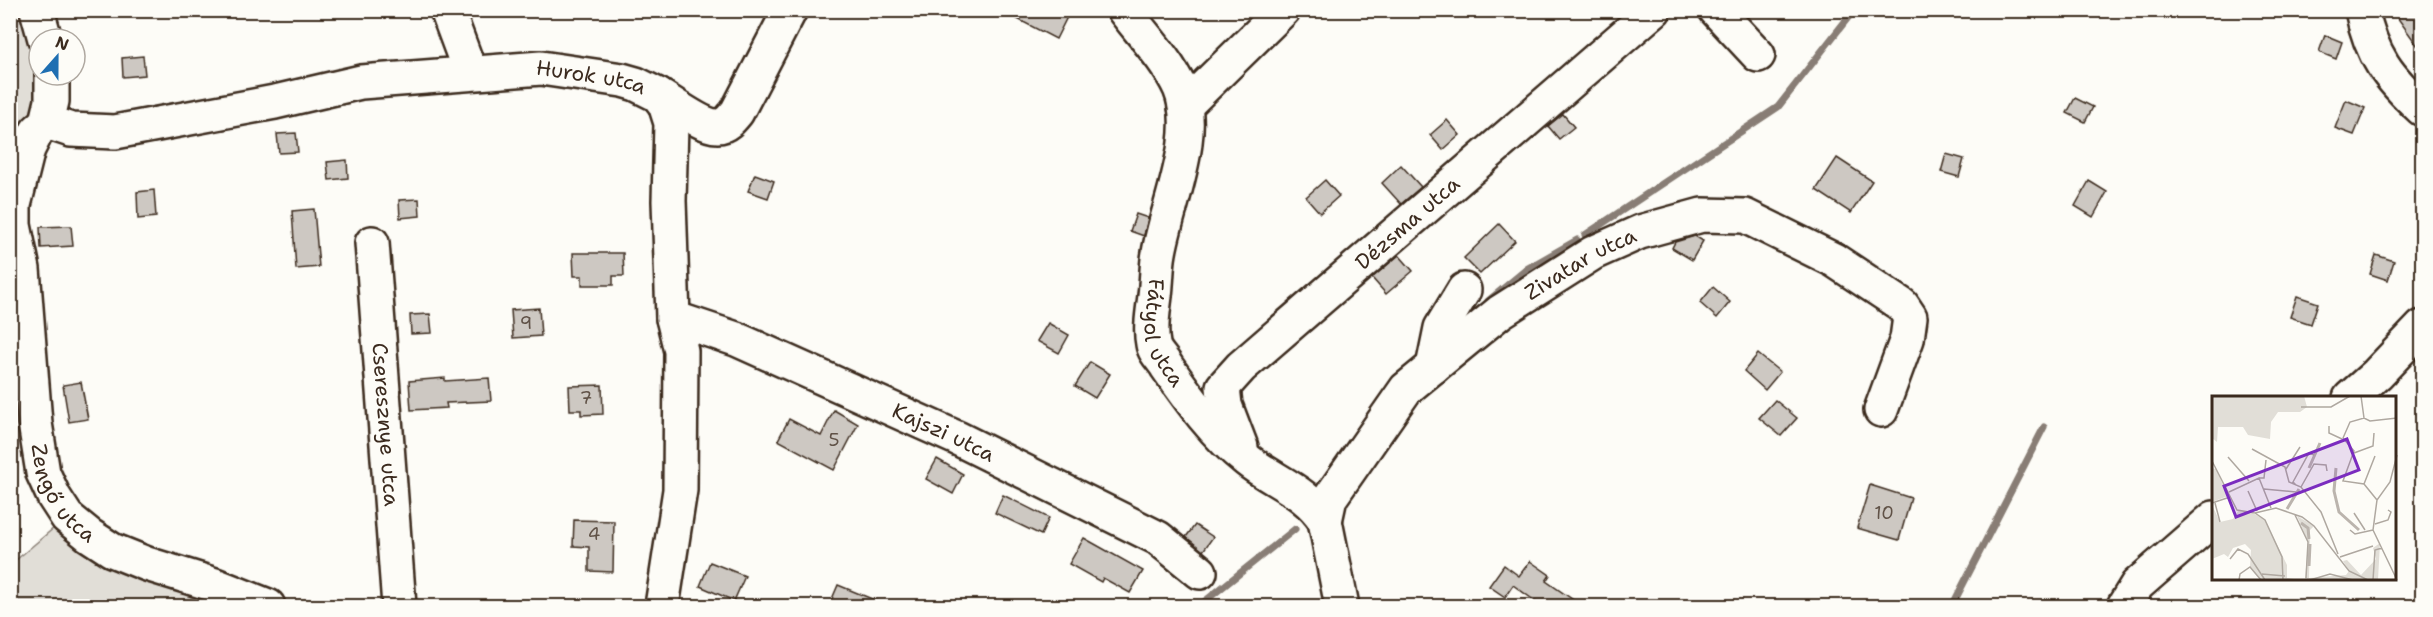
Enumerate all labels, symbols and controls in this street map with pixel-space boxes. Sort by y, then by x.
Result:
north arrow [27,27,87,87]
text: N [53,31,72,56]
street label: Hurok utca [534,53,652,101]
street label: Dézsma utca [1349,170,1466,276]
street label: Zivatar utca [1519,221,1641,307]
street label: Fátyol utca [1138,277,1191,393]
house number: 9 [520,311,532,335]
street label: Cseresznye utca [365,342,406,507]
house number: 7 [580,386,592,410]
inset map [2212,396,2397,581]
street label: Kajszi utca [888,397,1000,469]
house number: 5 [828,428,840,452]
street label: Zengő utca [25,442,102,549]
house number: 10 [1874,501,1894,525]
house number: 4 [588,522,600,546]

